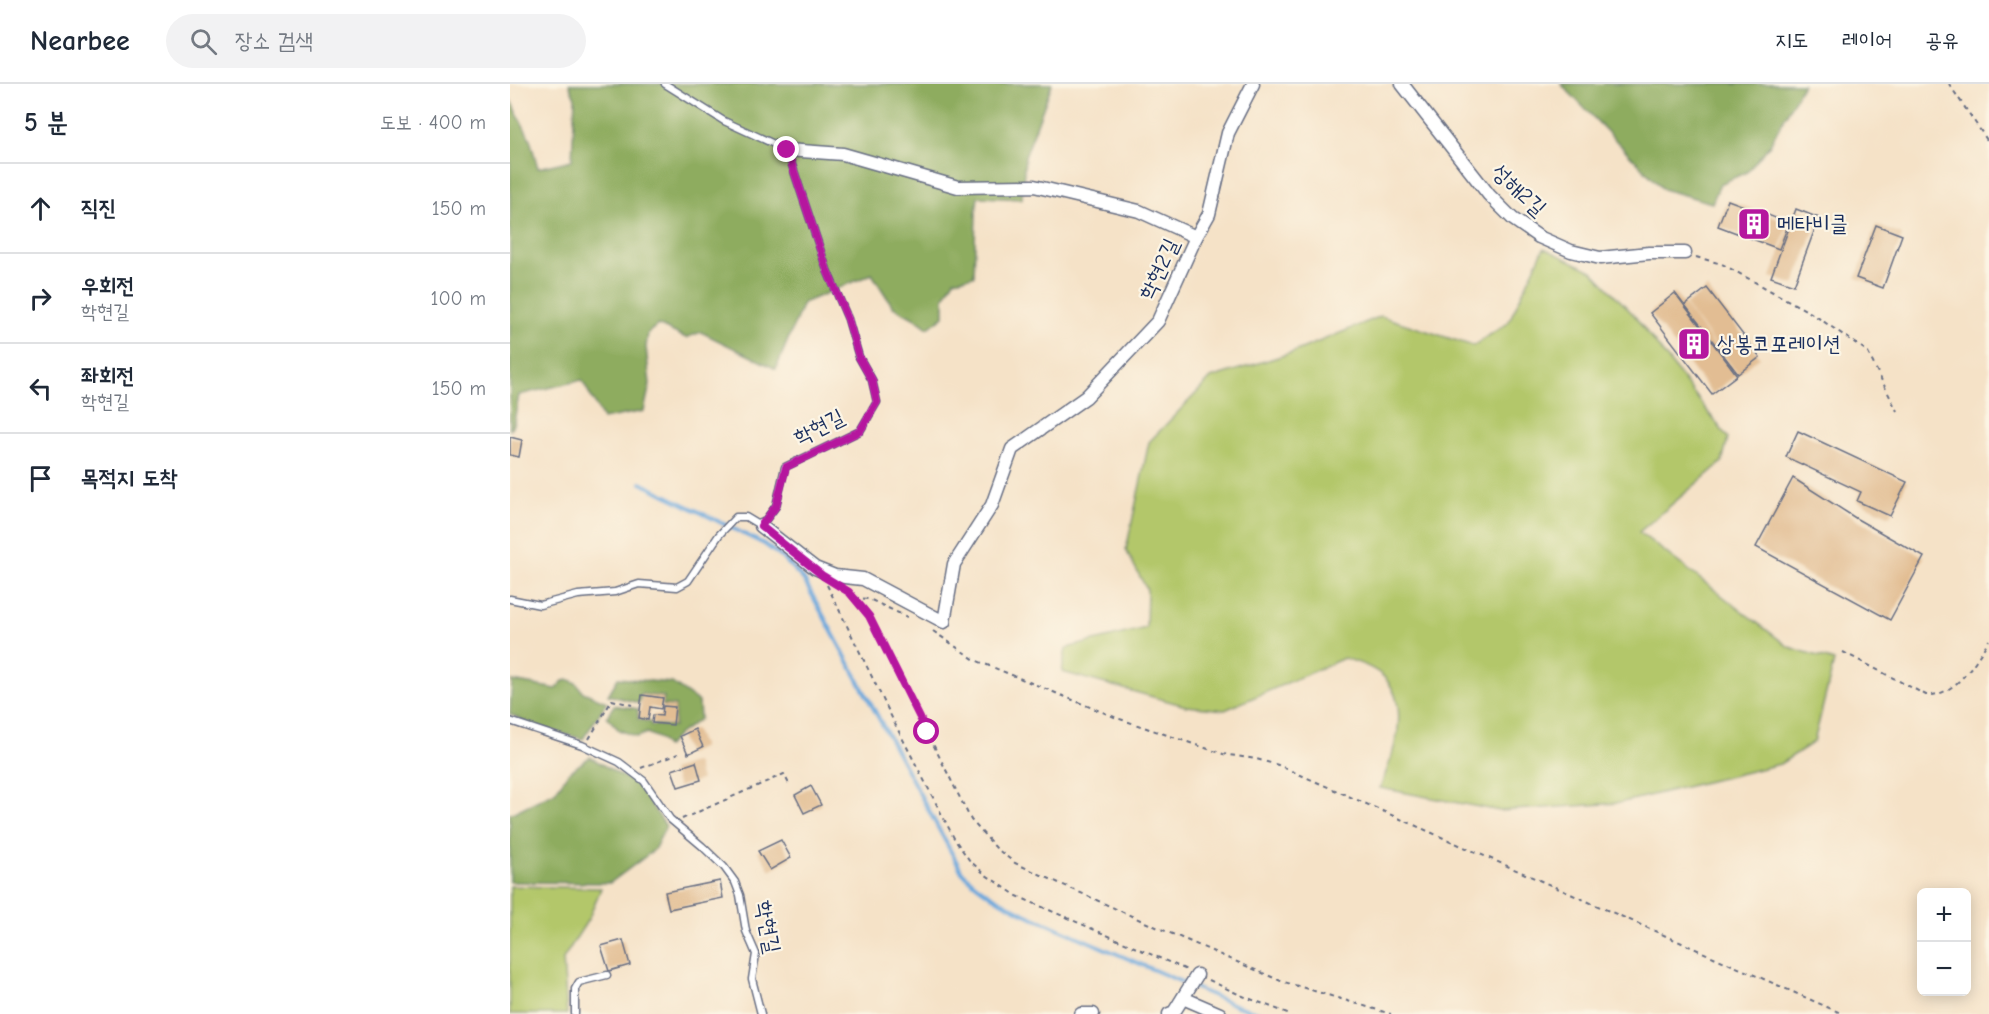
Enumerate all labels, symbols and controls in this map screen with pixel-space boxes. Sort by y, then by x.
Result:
search box [166,14,586,68]
text: Nearbee [30,25,130,57]
icon: search [187,25,220,58]
text: 장소 검색 [235,28,313,54]
text: 지도 [1775,28,1809,52]
text: 레이어 [1842,28,1892,52]
text: 공유 [1925,28,1959,52]
text: 5 분 [24,108,68,138]
text: 도보 · 400 m [380,111,486,134]
route end [773,136,799,162]
street label: 성해2길 [1487,158,1552,222]
icon: ahead [24,192,57,225]
text: 직진 [81,195,116,221]
text: 150 m [432,197,486,220]
building icon: 메타비클 [1736,206,1772,242]
place label: 메타비클 [1777,211,1848,237]
street label: 학현2길 [1134,234,1185,304]
text: 우회전 [81,273,134,299]
icon: right [24,282,57,315]
text: 100 m [431,287,486,310]
text: 학현길 [81,300,129,323]
building icon: 상봉코포레이션 [1676,326,1712,362]
place label: 상봉코포레이션 [1717,331,1841,357]
text: 좌회전 [81,363,134,389]
icon: left [24,372,57,405]
text: 150 m [432,377,486,400]
text: 학현길 [81,390,129,413]
street label: 학현길 [789,403,849,451]
icon: arrive [24,462,57,495]
text: 목적지 도착 [81,465,177,491]
route start [913,718,939,744]
map controls [1917,888,1971,996]
button: + [1917,888,1971,942]
street label: 학현길 [750,898,786,956]
button: − [1917,942,1971,996]

